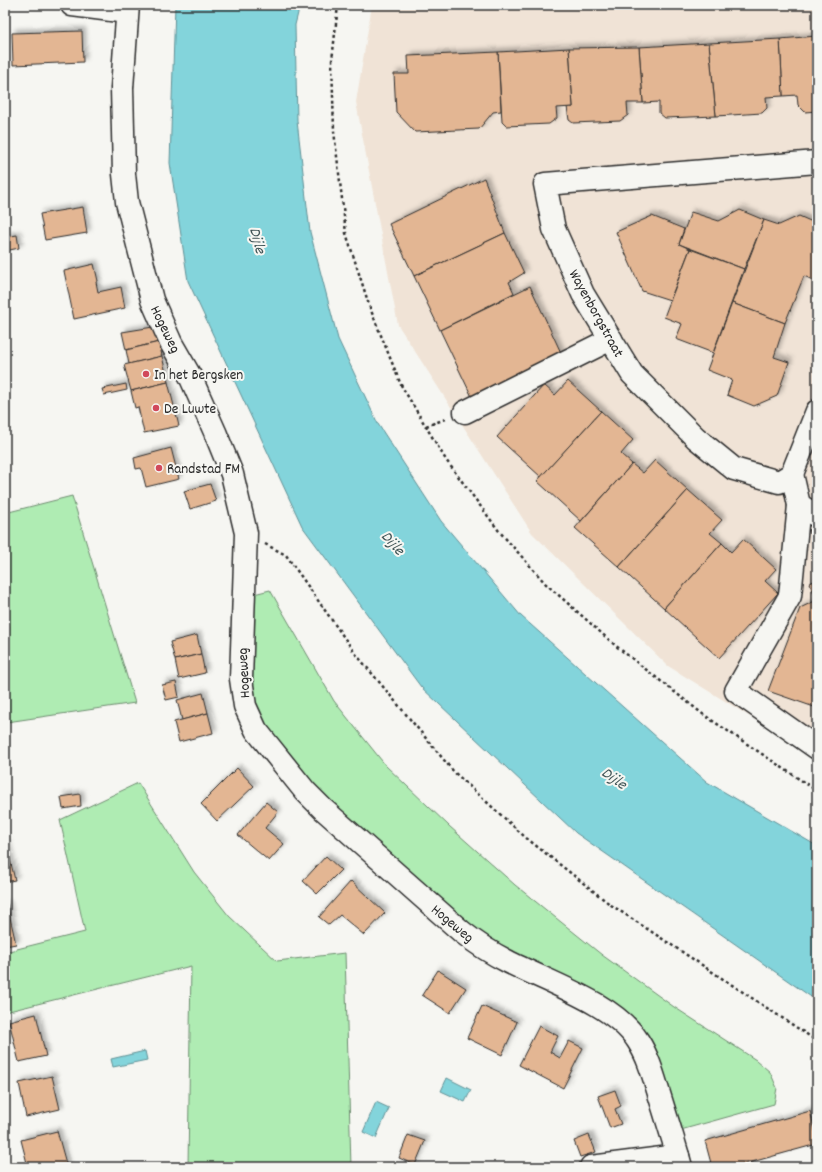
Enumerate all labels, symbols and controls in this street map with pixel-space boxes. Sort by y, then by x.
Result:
water label: Dijle [242,225,271,257]
street label: Wayenborgstraat [562,266,629,362]
street label: Hogeweg [143,302,185,357]
place label: In het Bergsken [154,365,243,387]
marker: In het Bergsken [141,369,151,379]
place label: De Luwte [164,399,217,421]
marker: De Luwte [151,403,161,413]
place label: Randstad FM [167,459,240,481]
marker: Randstad FM [154,463,164,473]
water label: Dijle [375,526,410,562]
street label: Hogeweg [233,647,257,699]
water label: Dijle [596,762,632,797]
street label: Hogeweg [425,900,478,949]

